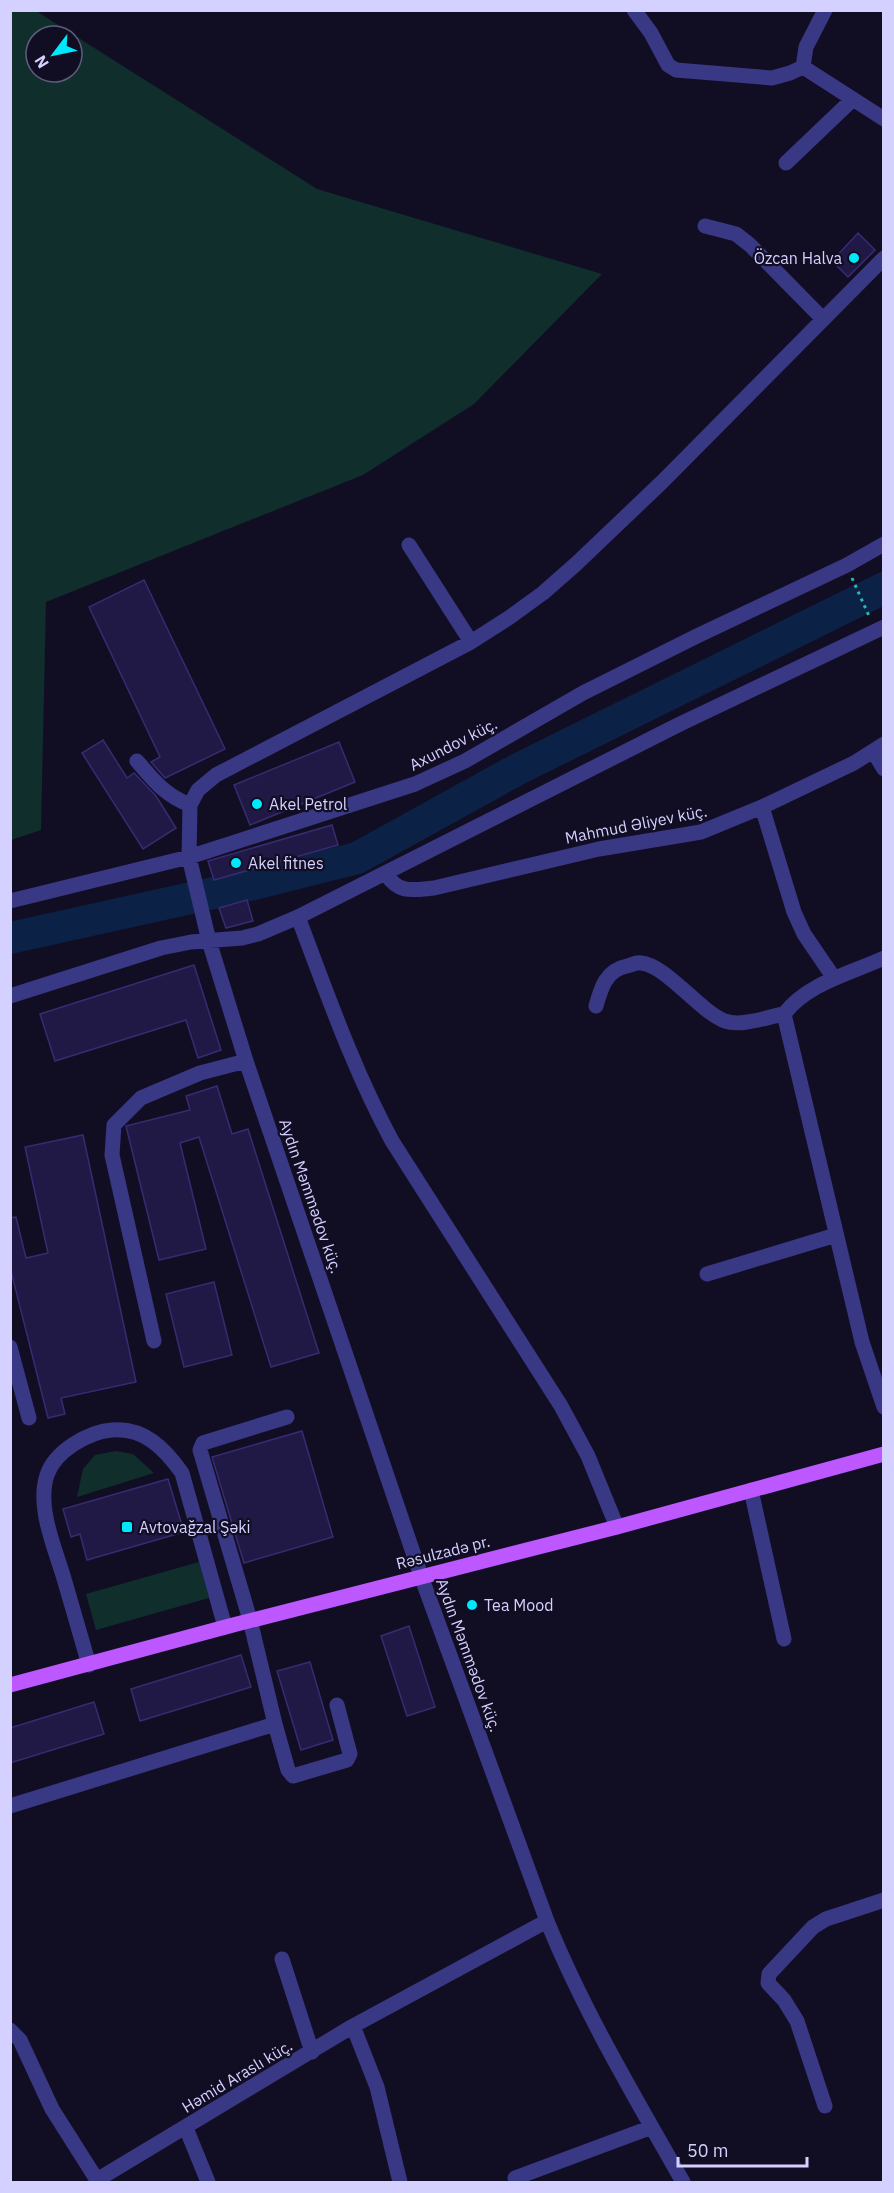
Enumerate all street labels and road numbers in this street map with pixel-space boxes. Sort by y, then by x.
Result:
street label: Axundov küç. [406,713,500,775]
street label: Mahmud Əliyev küç. [563,800,709,848]
street label: Aydın Məmmədov küç. [275,1116,347,1276]
street label: Rəsulzadə pr. [394,1531,492,1573]
street label: Aydın Məmmədov küç. [432,1575,506,1735]
street label: Həmid Araslı küç. [178,2035,296,2117]

